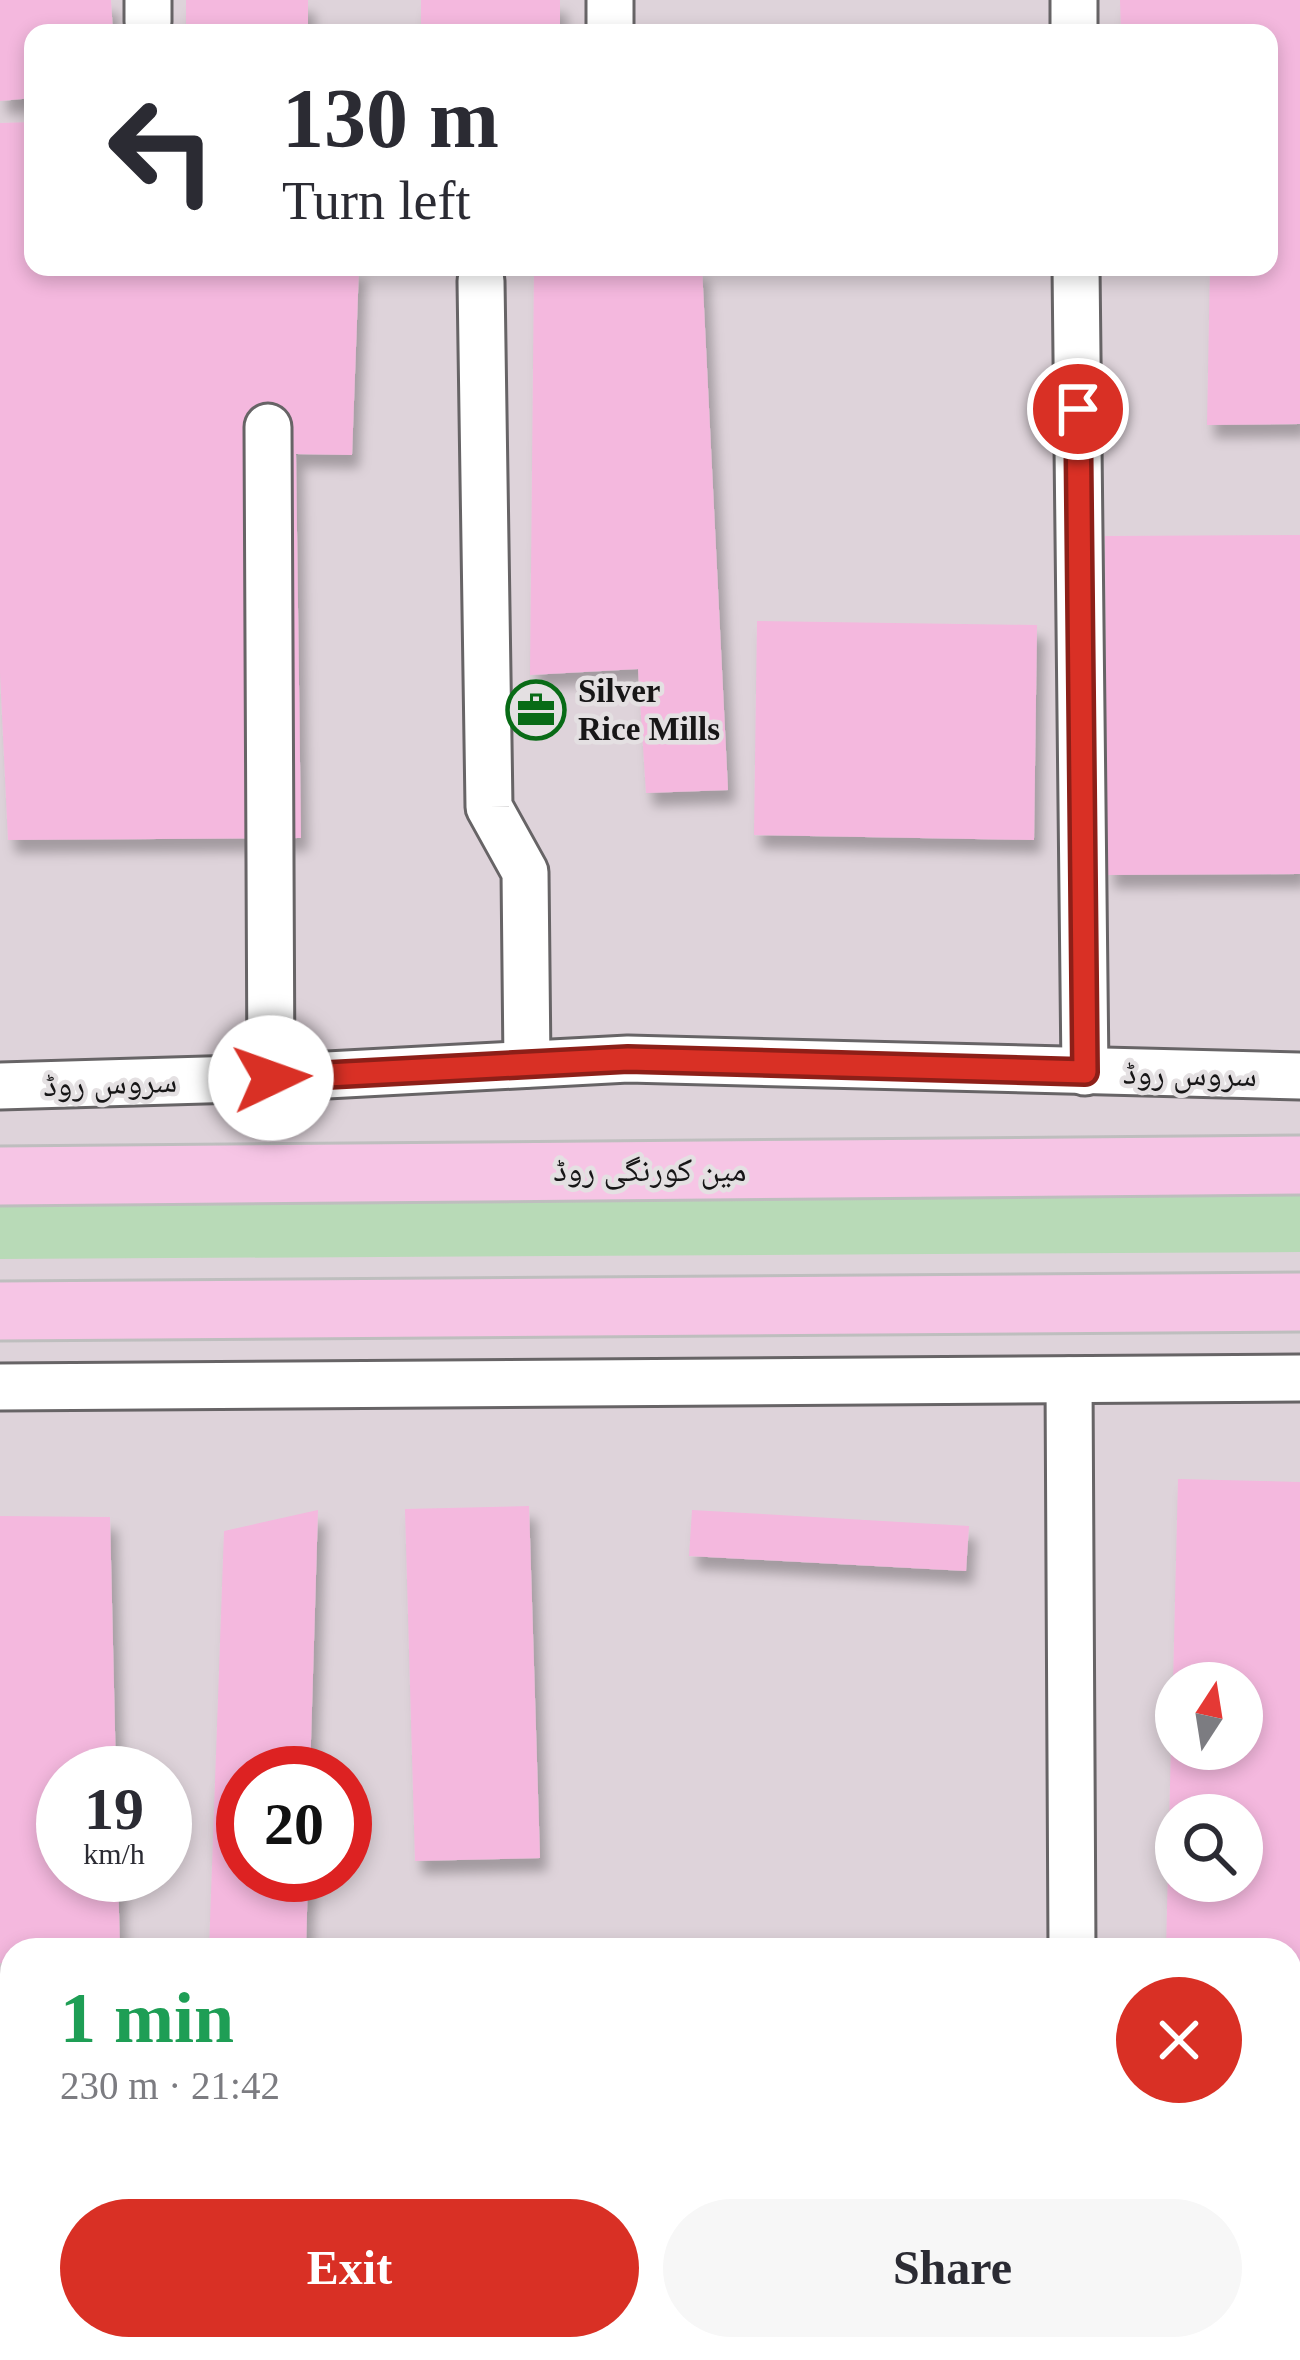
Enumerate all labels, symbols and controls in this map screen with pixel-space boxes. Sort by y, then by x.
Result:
icon: left [84,72,240,228]
text: 130 m [282,72,499,165]
text: Turn left [282,171,471,231]
pin [1027,358,1129,460]
icon: arrive [1045,376,1111,442]
place label: Silver Rice Mills [578,673,720,747]
office icon: Silver Rice Mills [505,679,567,741]
position arrow [208,1015,334,1141]
street label: سروس روڈ [1123,1055,1257,1095]
street label: سروس روڈ [42,1063,178,1105]
street label: مین کورنگی روڈ [553,1152,747,1190]
north arrow [1155,1662,1263,1770]
map controls [1155,1662,1263,1902]
speed limit sign: 20 [216,1746,372,1902]
text: 19 [84,1776,144,1842]
button: search [1155,1794,1263,1902]
text: km/h [83,1837,145,1870]
button: close [1116,1977,1242,2103]
text: 1 min [60,1978,234,2058]
text: 230 m · 21:42 [60,2064,280,2107]
button: Exit [60,2199,639,2337]
button: Share [663,2199,1242,2337]

